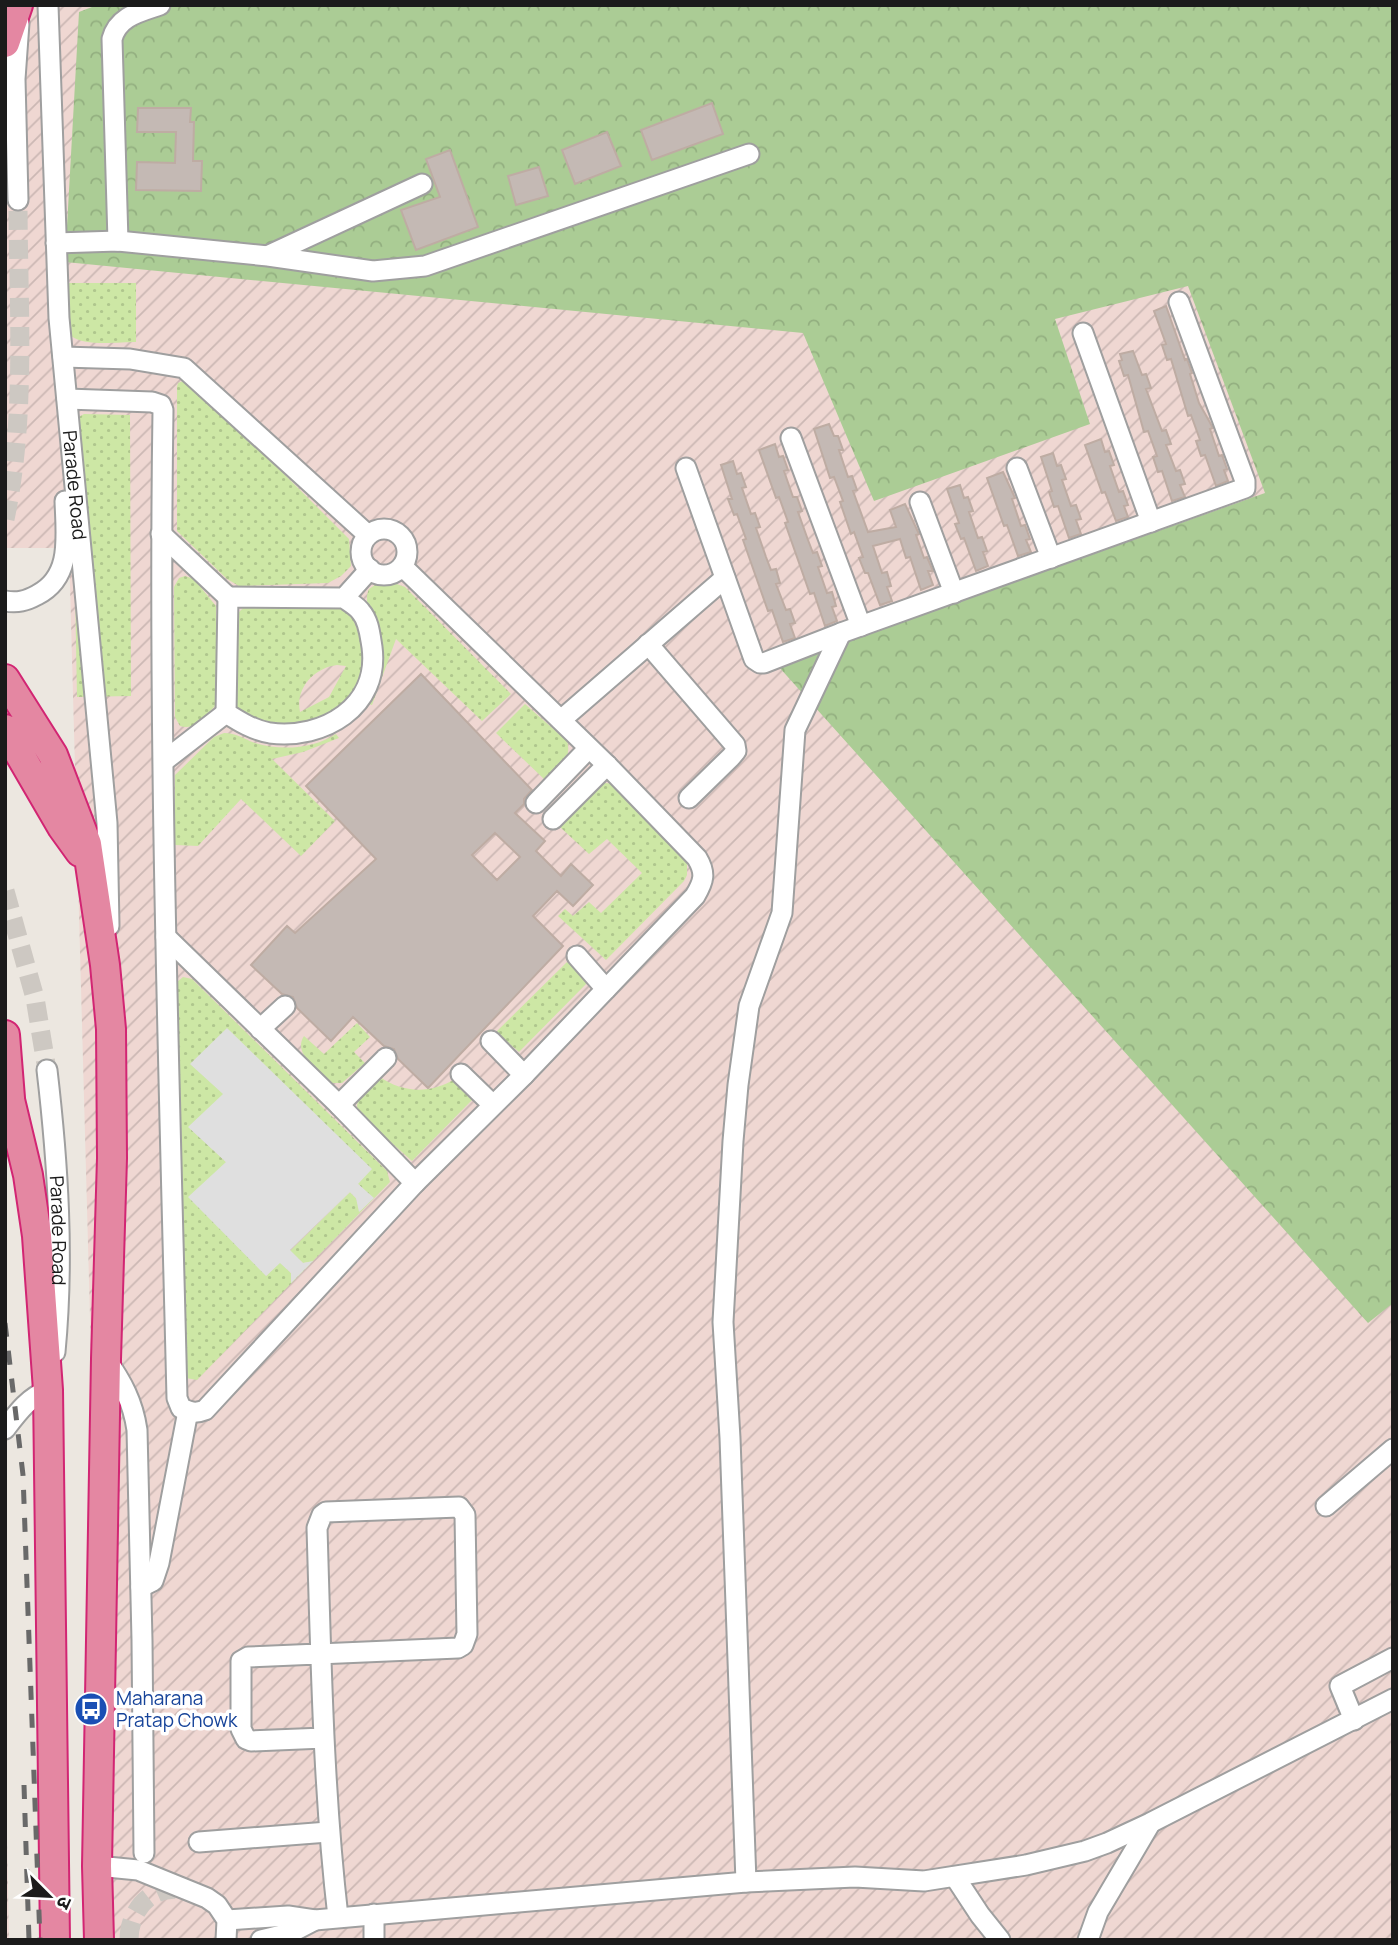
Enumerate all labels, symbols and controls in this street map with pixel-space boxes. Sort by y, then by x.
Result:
street label: Parade Road [57,429,93,541]
street label: Parade Road [44,1175,72,1286]
place label: Maharana Pratap Chowk [116,1685,238,1733]
bus stop icon: Maharana Pratap Chowk [72,1690,110,1728]
north arrow [14,1861,84,1931]
text: उ [50,1893,79,1914]

